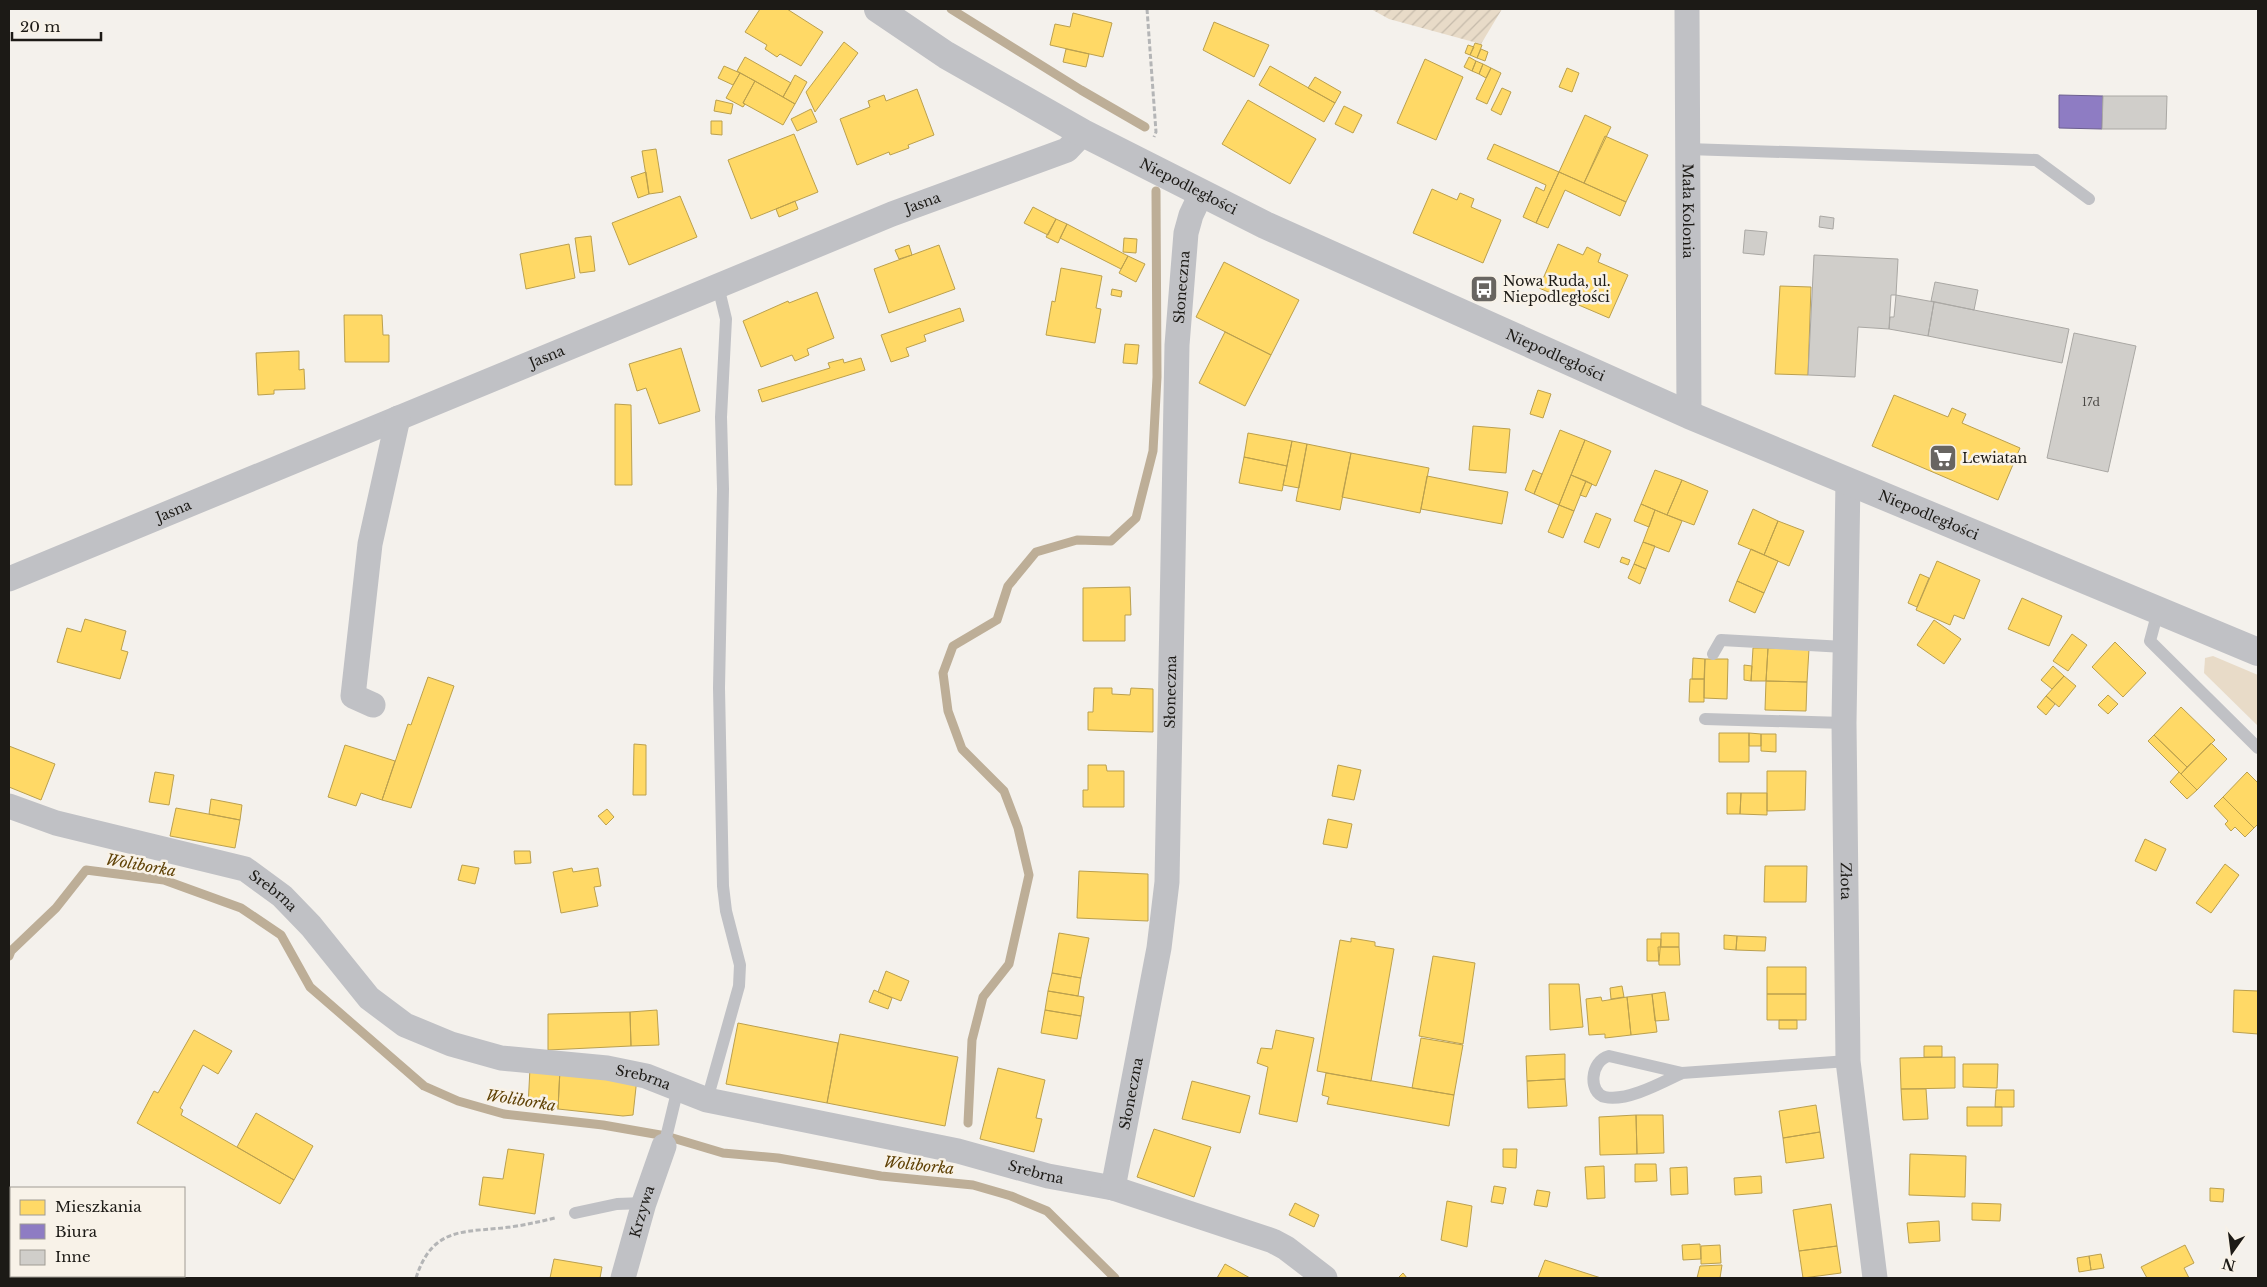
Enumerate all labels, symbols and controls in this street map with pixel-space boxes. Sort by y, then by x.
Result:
scale bar [12,10,101,42]
text: 20 m [20,17,60,36]
street label: Niepodległości [1137,154,1240,219]
street label: Mała Kolonia [1679,164,1697,259]
street label: Jasna [900,188,943,218]
street label: Słoneczna [1170,250,1194,324]
place label: Nowa Ruda, ul. Niepodległości [1503,272,1611,306]
bus stop icon: Nowa Ruda, ul. Niepodległości [1469,274,1499,304]
street label: Niepodległości [1503,325,1608,385]
street label: Jasna [525,341,567,373]
house number: 17d [2082,395,2100,409]
supermarket icon: Lewiatan [1928,443,1958,473]
place label: Lewiatan [1962,449,2028,467]
street label: Niepodległości [1876,486,1982,544]
street label: Jasna [151,496,194,527]
street label: Słoneczna [1161,655,1180,729]
water label: Woliborka [105,850,177,880]
street label: Złota [1837,862,1855,900]
street label: Srebrna [245,866,301,915]
street label: Słoneczna [1115,1056,1147,1131]
street label: Srebrna [614,1061,674,1094]
water label: Woliborka [485,1085,557,1115]
water label: Woliborka [883,1152,955,1178]
street label: Srebrna [1006,1156,1065,1188]
street label: Krzywa [626,1183,659,1240]
legend [10,1187,185,1277]
text: Mieszkania [55,1197,142,1216]
text: Biura [55,1222,98,1241]
north arrow [2207,1227,2257,1277]
text: Inne [55,1247,91,1266]
text: N [2220,1254,2237,1275]

